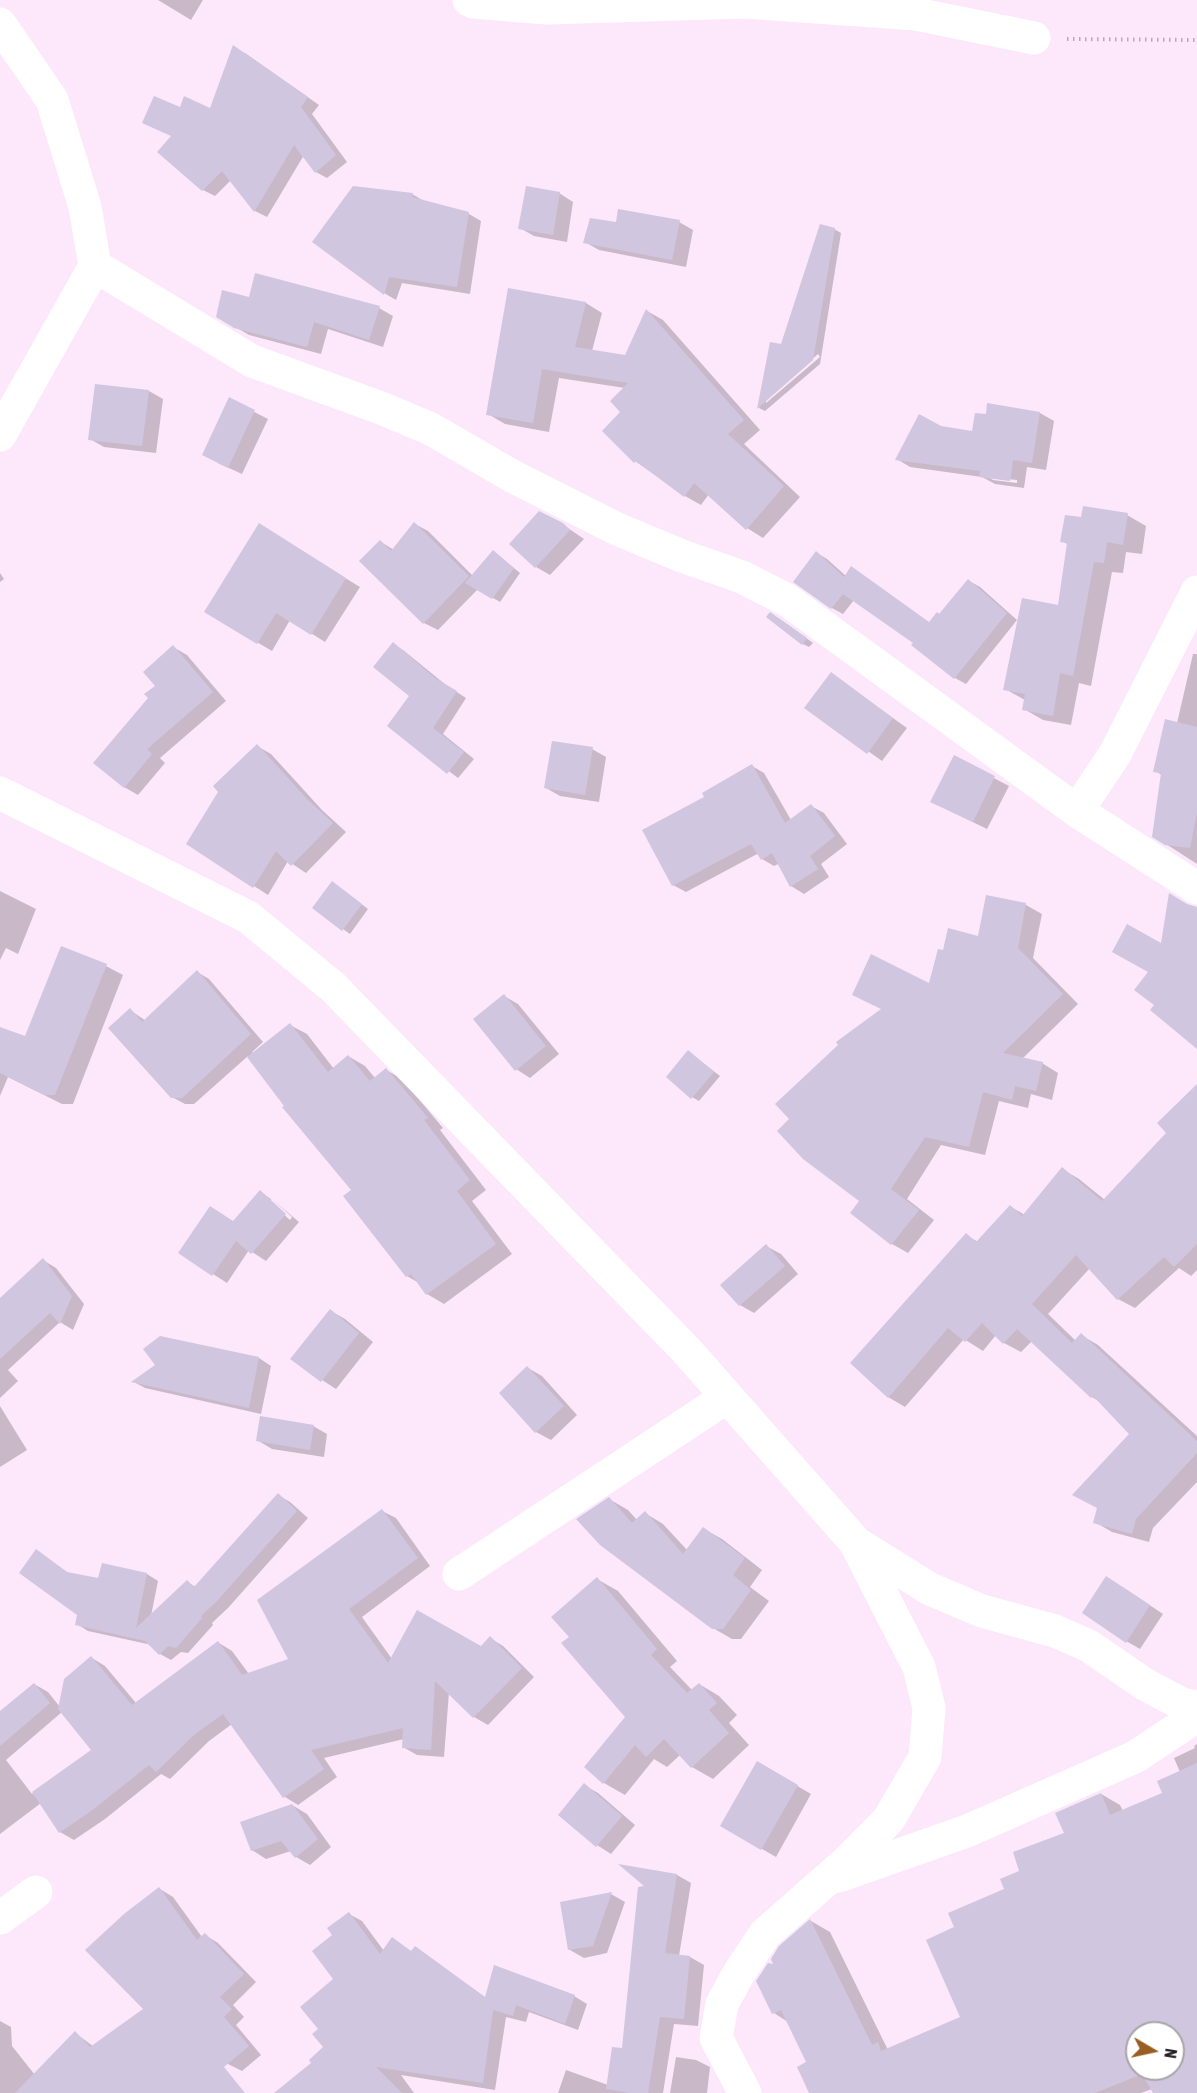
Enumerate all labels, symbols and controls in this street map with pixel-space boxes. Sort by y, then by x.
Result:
north arrow [1125,2021,1185,2081]
text: N [1161,2047,1180,2060]

